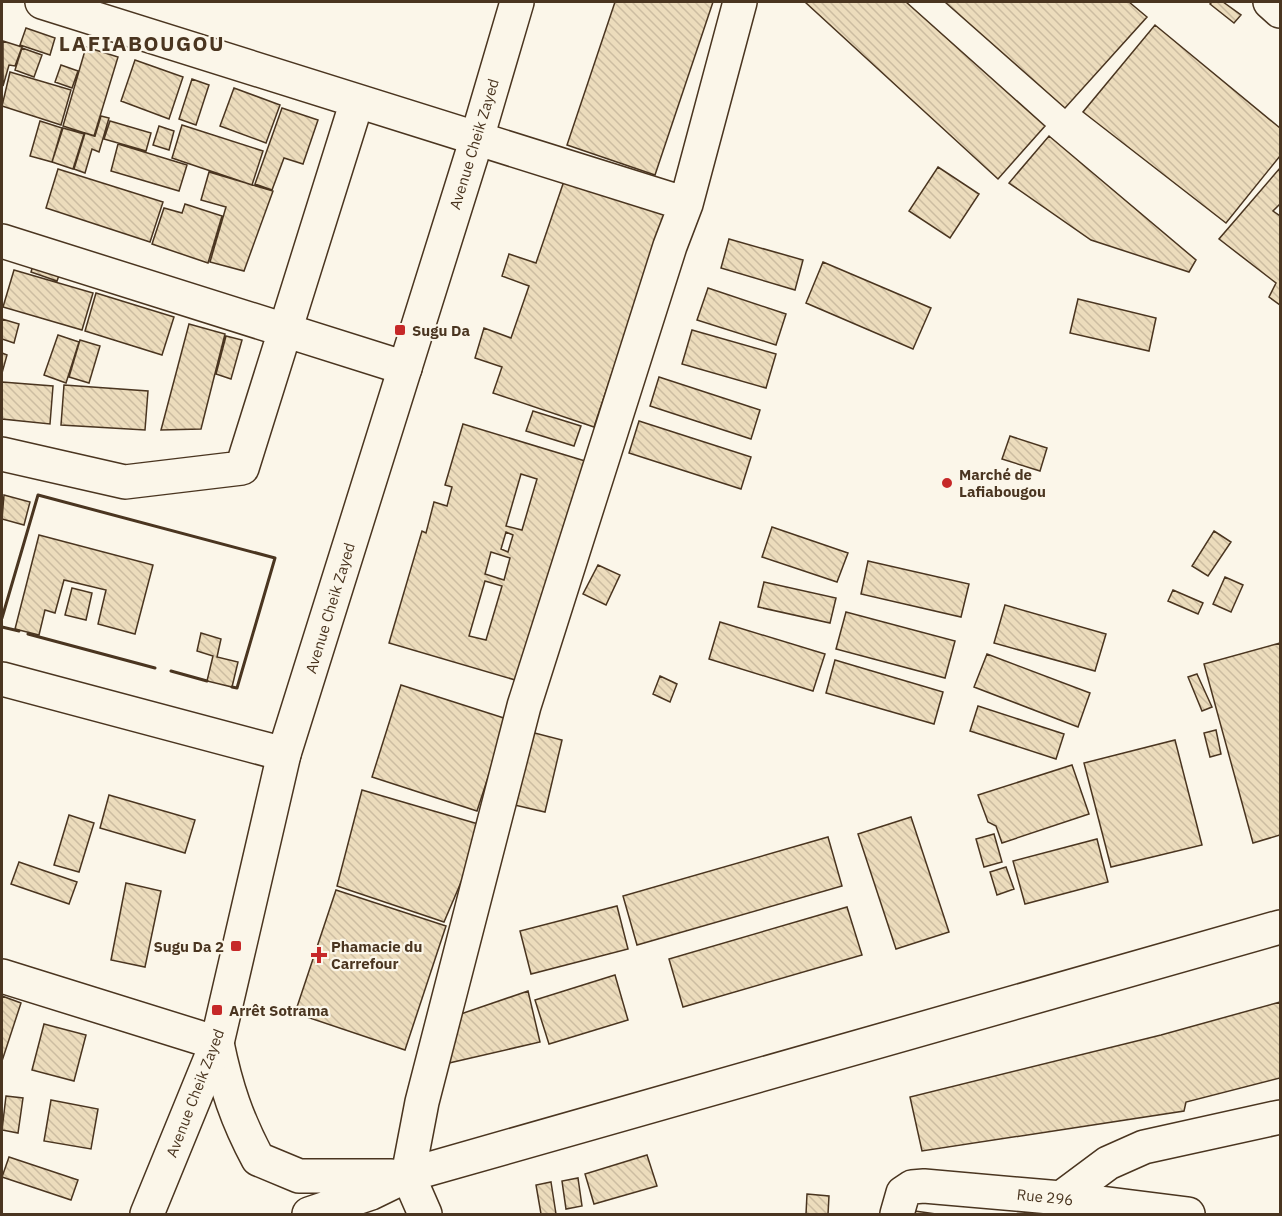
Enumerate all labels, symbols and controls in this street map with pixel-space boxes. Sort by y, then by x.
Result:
district label: LAFIABOUGOU [59,29,225,57]
street label: Avenue Cheik Zayed [445,76,503,212]
place label: Sugu Da [412,321,470,340]
marker: Sugu Da [393,323,407,337]
place label: Marché de Lafiabougou [959,465,1046,501]
marker: Marché de Lafiabougou [940,476,954,490]
street label: Avenue Cheik Zayed [301,540,359,676]
place label: Sugu Da 2 [153,937,224,956]
place label: Phamacie du Carrefour [331,937,422,973]
marker: Sugu Da 2 [229,939,243,953]
marker: Phamacie du Carrefour [312,948,326,962]
place label: Arrêt Sotrama [229,1001,329,1020]
marker: Arrêt Sotrama [210,1003,224,1017]
street label: Avenue Cheik Zayed [162,1026,228,1160]
street label: Rue 296 [1016,1185,1074,1209]

